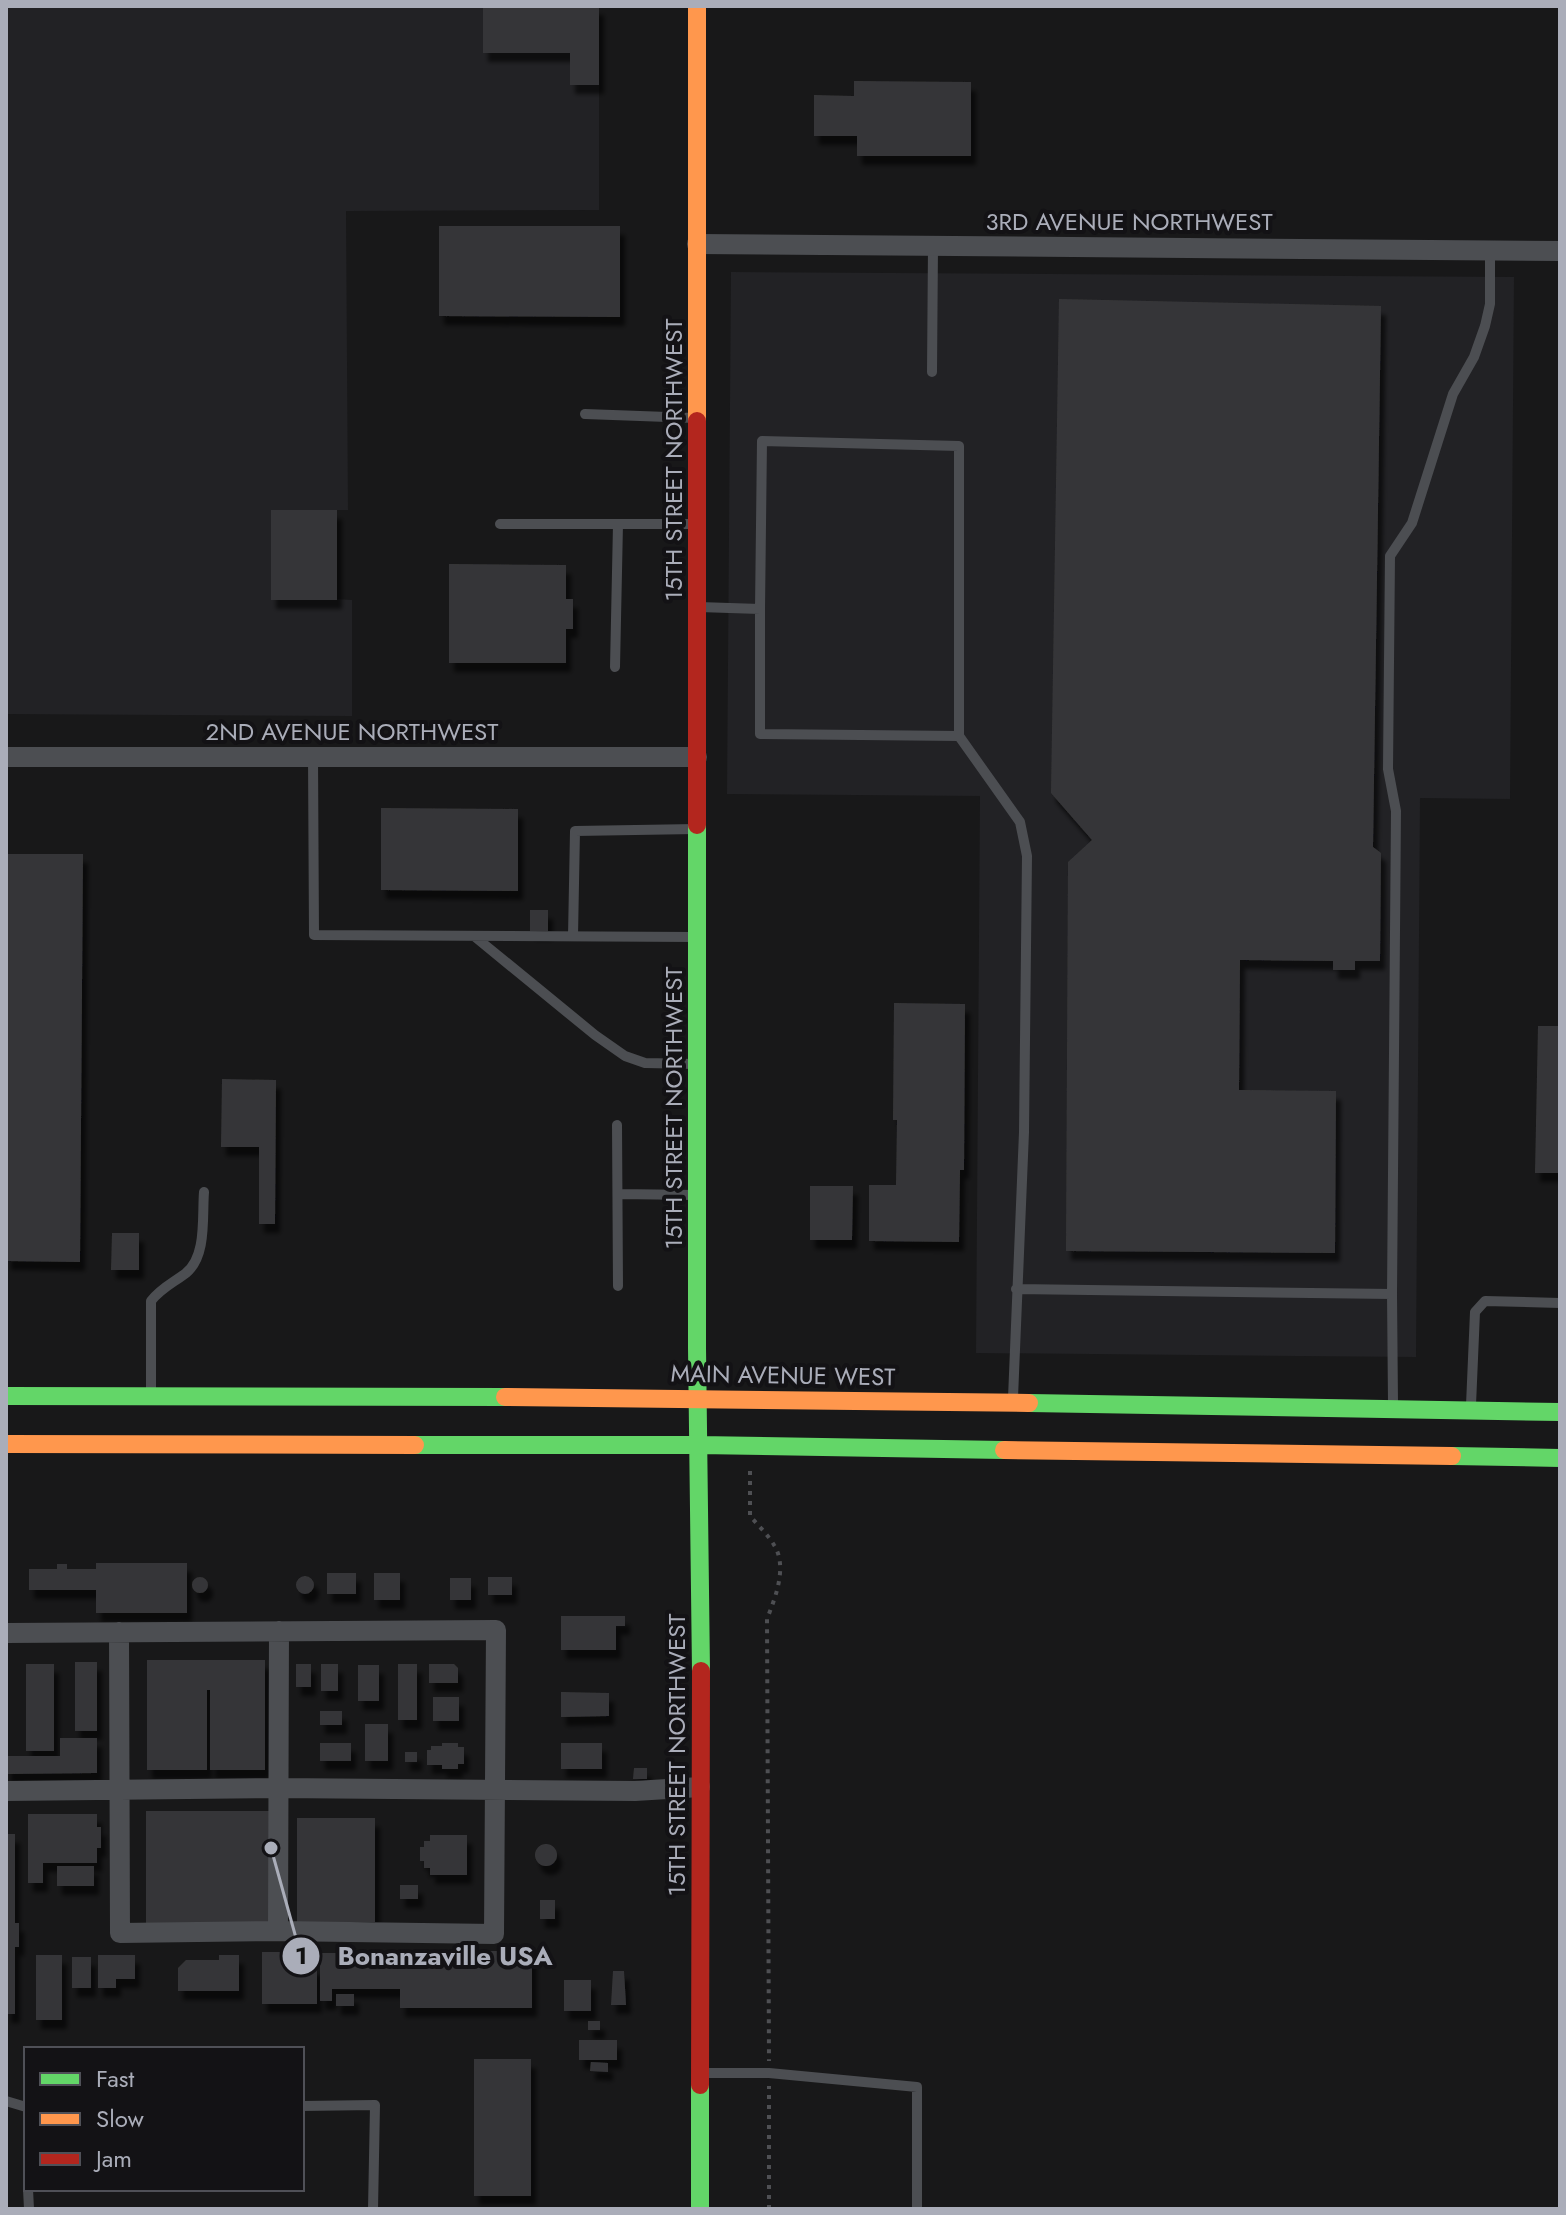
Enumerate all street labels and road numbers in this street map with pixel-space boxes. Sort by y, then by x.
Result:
street label: 3RD AVENUE NORTHWEST [985,204,1273,239]
street label: 15TH STREET NORTHWEST [656,319,691,601]
street label: 2ND AVENUE NORTHWEST [206,714,498,749]
street label: 15TH STREET NORTHWEST [656,967,691,1249]
street label: MAIN AVENUE WEST [670,1356,896,1394]
street label: 15TH STREET NORTHWEST [659,1614,694,1896]

